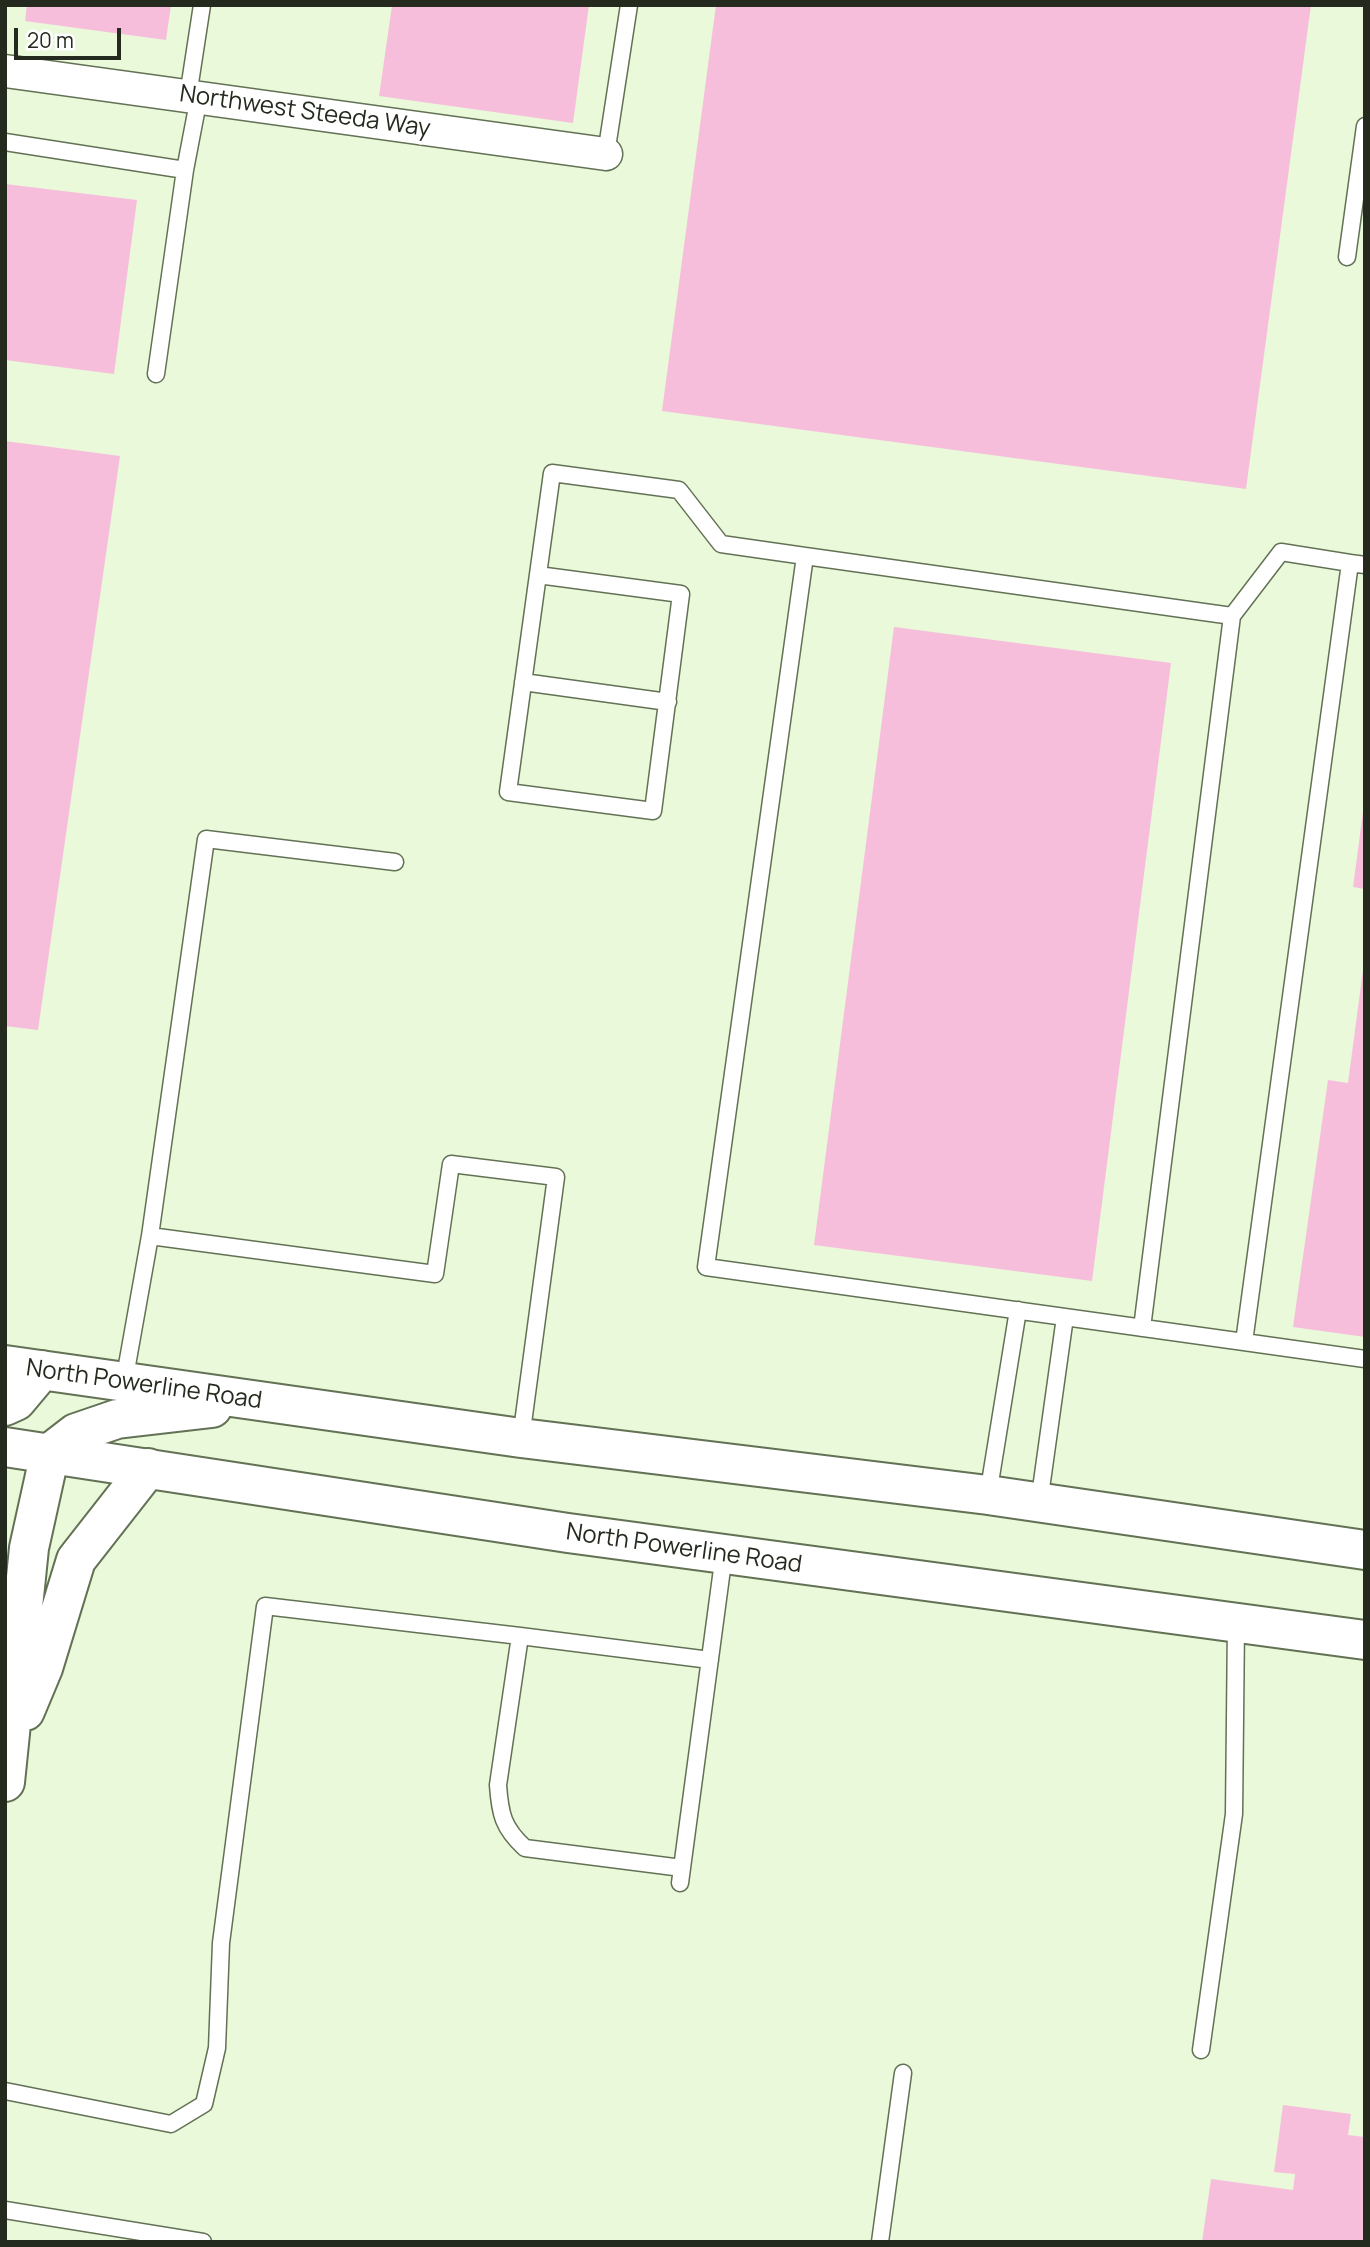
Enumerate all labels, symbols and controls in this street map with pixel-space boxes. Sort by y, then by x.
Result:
scale bar [18,14,124,58]
text: 20 m [27,26,74,54]
street label: Northwest Steeda Way [178,80,432,144]
street label: North Powerline Road [24,1354,264,1416]
street label: North Powerline Road [564,1518,804,1580]

